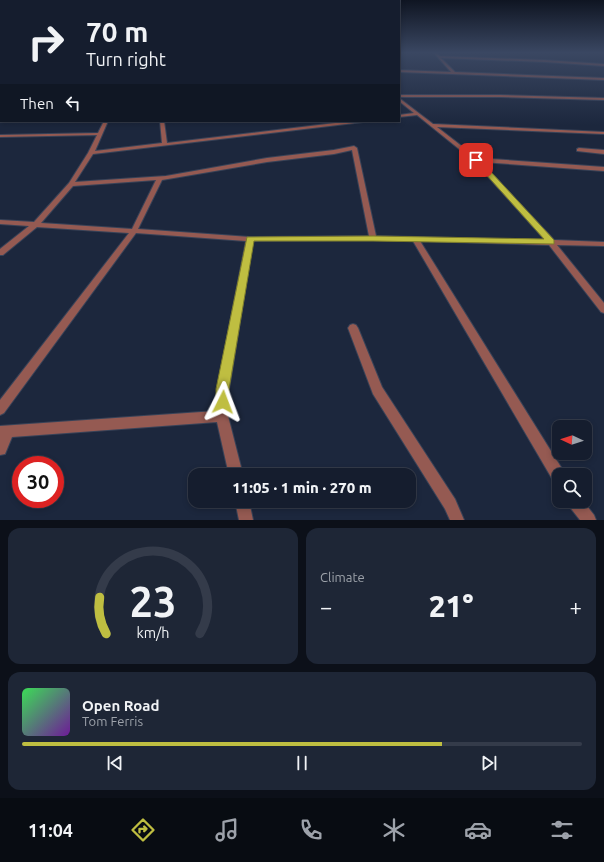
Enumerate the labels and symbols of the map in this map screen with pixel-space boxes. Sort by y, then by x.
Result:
pin [459,143,493,177]
position arrow [202,381,244,423]
north arrow [552,420,592,460]
speed limit sign: 30 [12,456,64,508]

